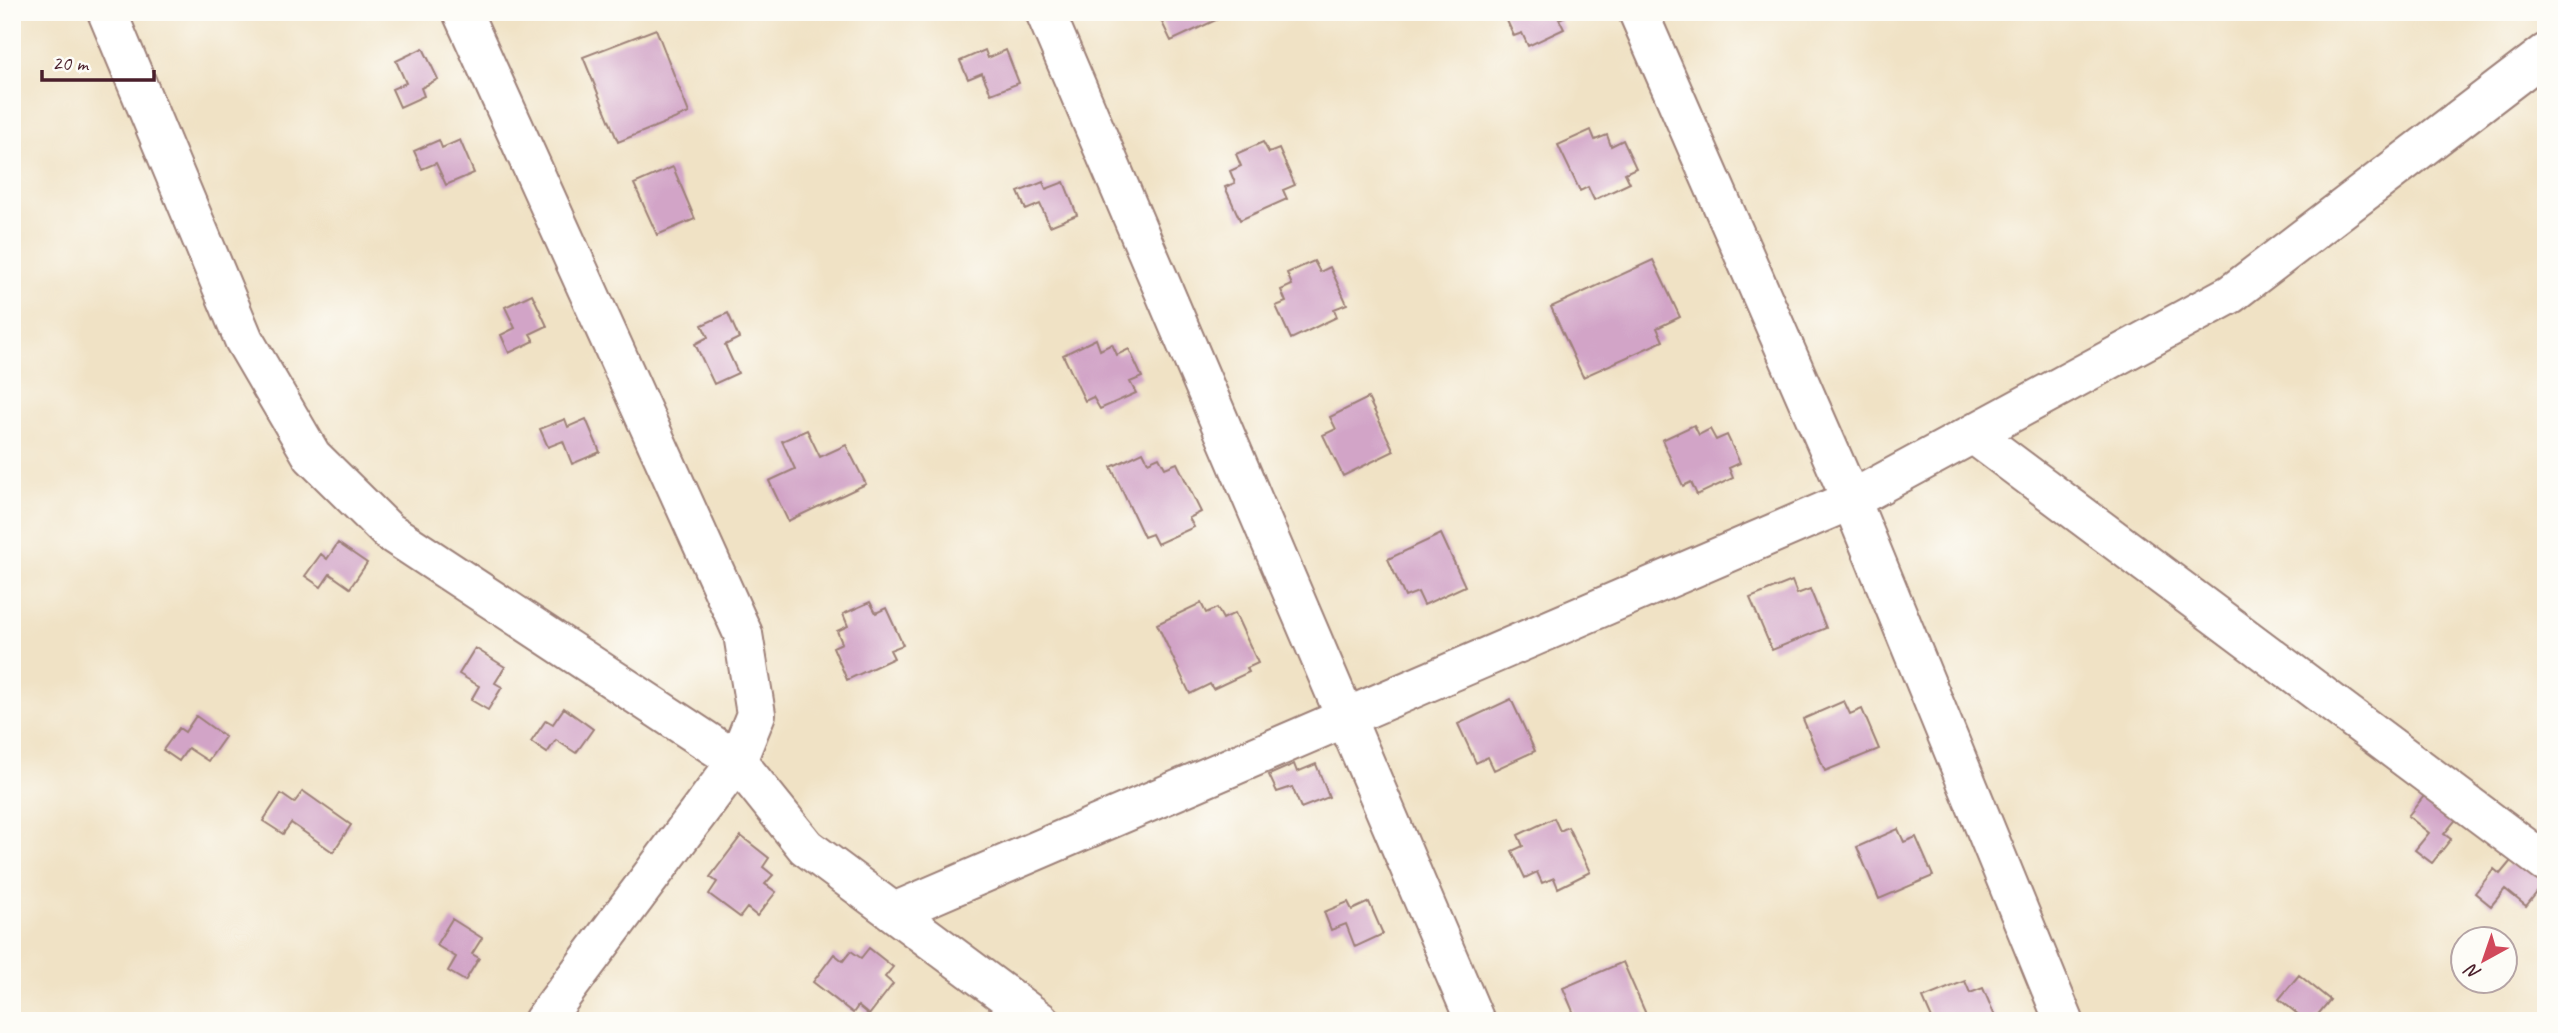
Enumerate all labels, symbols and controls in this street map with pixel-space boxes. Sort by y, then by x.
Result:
scale bar [42,38,154,82]
text: 20 m [52,50,90,76]
north arrow [2450,925,2520,995]
text: N [2459,957,2486,985]

